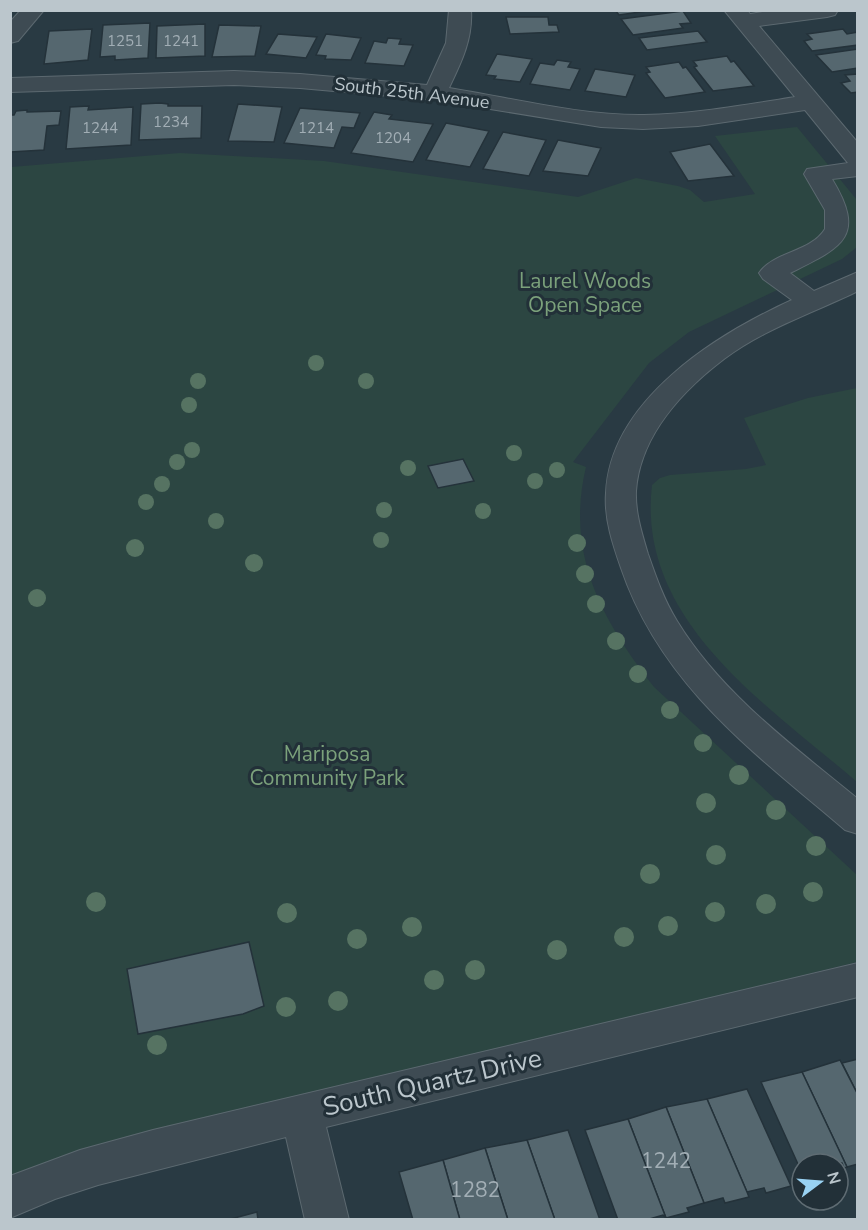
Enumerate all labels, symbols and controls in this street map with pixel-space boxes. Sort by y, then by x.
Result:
house number: 1251 [107,31,143,51]
house number: 1241 [163,31,199,51]
street label: South 25th Avenue [333,72,491,114]
house number: 1234 [153,112,189,132]
house number: 1244 [82,118,118,138]
house number: 1214 [298,118,334,138]
house number: 1204 [375,128,411,148]
park label: Laurel Woods Open Space [519,267,651,319]
park label: Mariposa Community Park [249,740,405,792]
street label: South Quartz Drive [319,1040,545,1125]
house number: 1242 [641,1147,691,1175]
north arrow [790,1152,850,1212]
text: N [821,1169,846,1187]
house number: 1282 [450,1176,500,1204]

